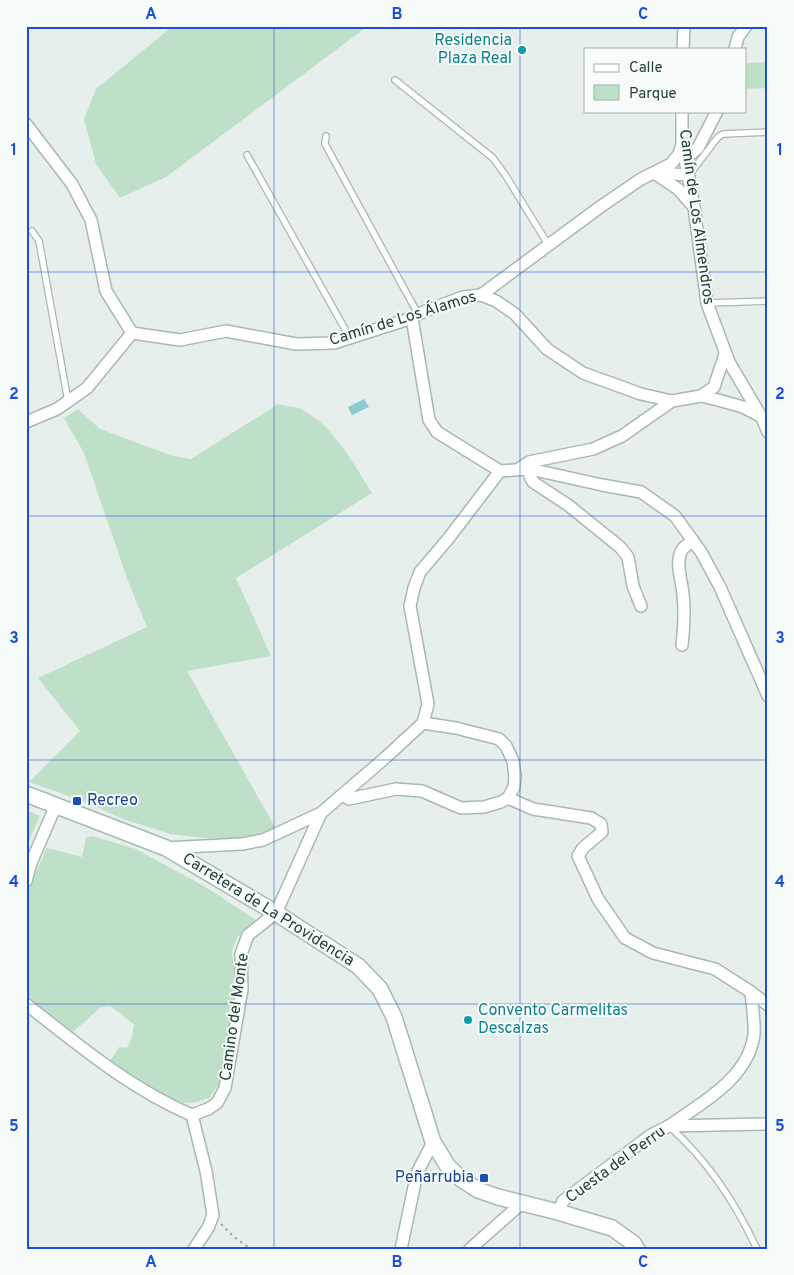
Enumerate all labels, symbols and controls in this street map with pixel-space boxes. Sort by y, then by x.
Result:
text: A [145,5,157,25]
text: B [391,5,403,25]
text: C [638,5,648,25]
place label: Residencia Plaza Real [434,31,512,69]
marker: Residencia Plaza Real [516,44,528,56]
legend [584,48,746,112]
text: Calle [629,59,663,78]
text: Parque [629,85,677,104]
street label: Camín de Los Almendros [674,128,718,306]
text: 1 [11,141,17,161]
text: 1 [777,141,783,161]
street label: Camín de Los Álamos [326,285,479,351]
text: 2 [9,385,19,405]
text: 2 [775,385,785,405]
text: 3 [9,629,19,649]
text: 3 [775,629,785,649]
place label: Recreo [87,791,138,811]
marker: Recreo [71,795,83,807]
street label: Carretera de La Providencia [178,849,358,971]
text: 4 [9,873,19,893]
text: 4 [775,873,785,893]
street label: Camino del Monte [216,952,254,1082]
place label: Convento Carmelitas Descalzas [478,1001,628,1039]
marker: Convento Carmelitas Descalzas [462,1014,474,1026]
text: 5 [9,1117,19,1137]
text: 5 [775,1117,785,1137]
street label: Cuesta del Perru [562,1122,670,1208]
place label: Peñarrubia [395,1168,474,1188]
marker: Peñarrubia [478,1172,490,1184]
text: A [145,1253,157,1273]
text: B [391,1253,403,1273]
text: C [638,1253,648,1273]

